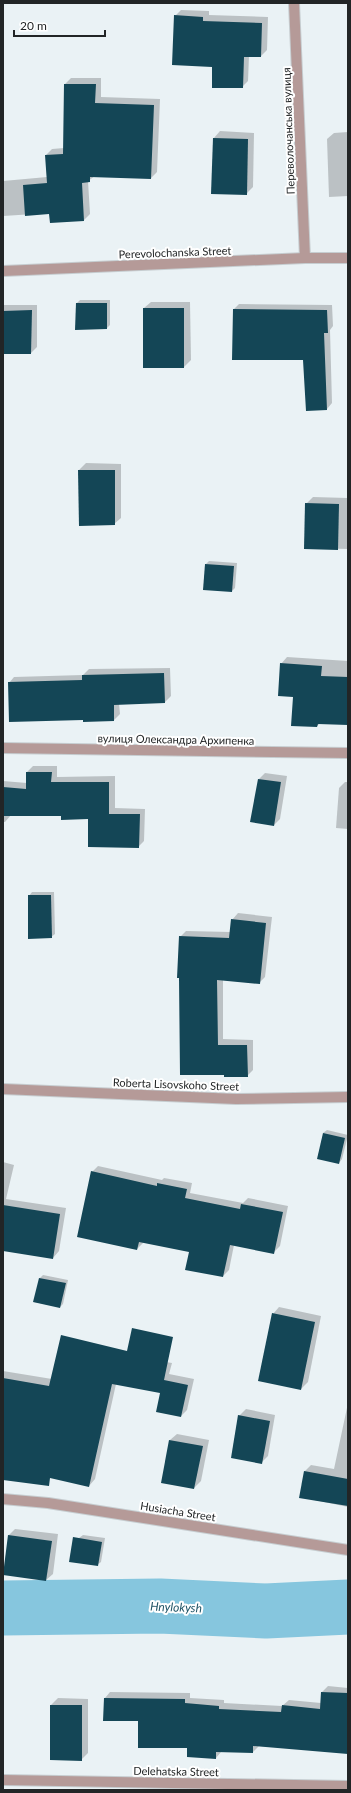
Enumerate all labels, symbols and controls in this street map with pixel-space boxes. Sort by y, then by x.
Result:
scale bar [14,12,105,38]
text: 20 m [20,18,47,33]
street label: Переволочанська вулиця [279,67,297,195]
street label: Perevolochanska Street [118,244,232,260]
street label: вулиця Олександра Архипенка [97,731,255,747]
street label: Roberta Lisovskoho Street [113,1075,239,1093]
street label: Husiacha Street [139,1499,217,1523]
water label: Hnylokysh [150,1599,202,1615]
street label: Delehatska Street [133,1764,219,1778]

